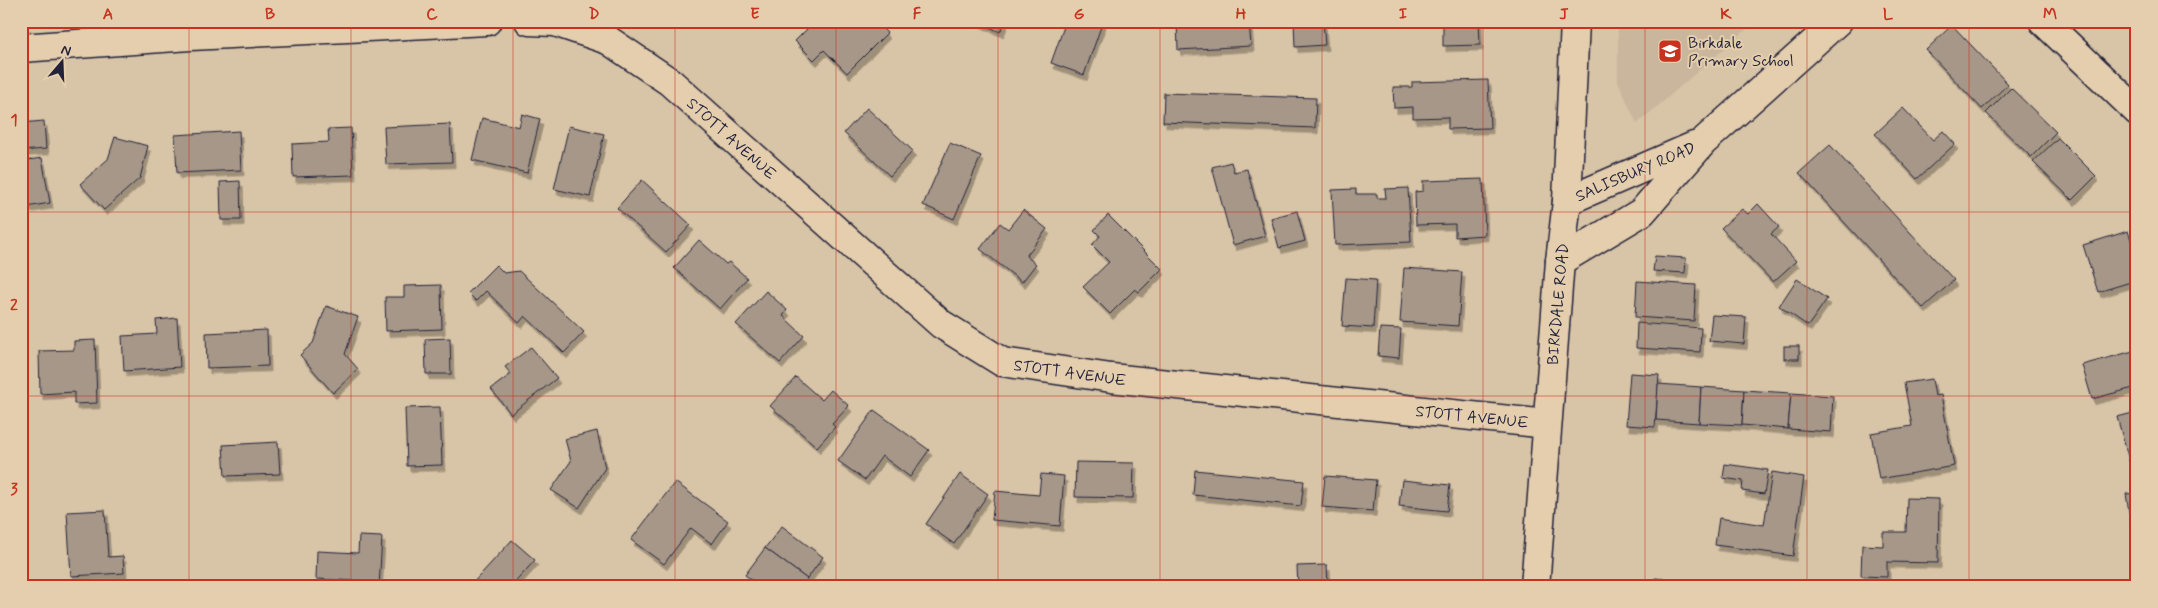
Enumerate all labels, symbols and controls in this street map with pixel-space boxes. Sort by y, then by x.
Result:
text: A [103,4,113,25]
text: B [265,4,275,25]
text: C [426,4,438,25]
text: D [588,4,600,25]
text: E [750,4,760,25]
text: F [913,4,922,25]
text: G [1074,4,1085,25]
text: H [1236,4,1247,25]
text: I [1399,4,1408,25]
text: J [1559,4,1569,25]
text: K [1720,4,1732,25]
text: L [1883,4,1894,25]
text: M [2043,4,2057,25]
place label: Birkdale Primary School [1688,33,1794,72]
north arrow [38,38,88,88]
school or university icon: Birkdale Primary School [1657,38,1683,64]
text: N [59,41,73,61]
street label: STOTT AVENUE [682,93,780,185]
text: 1 [10,110,18,131]
street label: SALISBURY ROAD [1572,138,1699,207]
street label: BIRKDALE ROAD [1543,242,1574,366]
text: 2 [10,295,18,316]
street label: STOTT AVENUE [1012,355,1127,392]
street label: STOTT AVENUE [1414,401,1529,434]
text: 3 [10,479,18,500]

